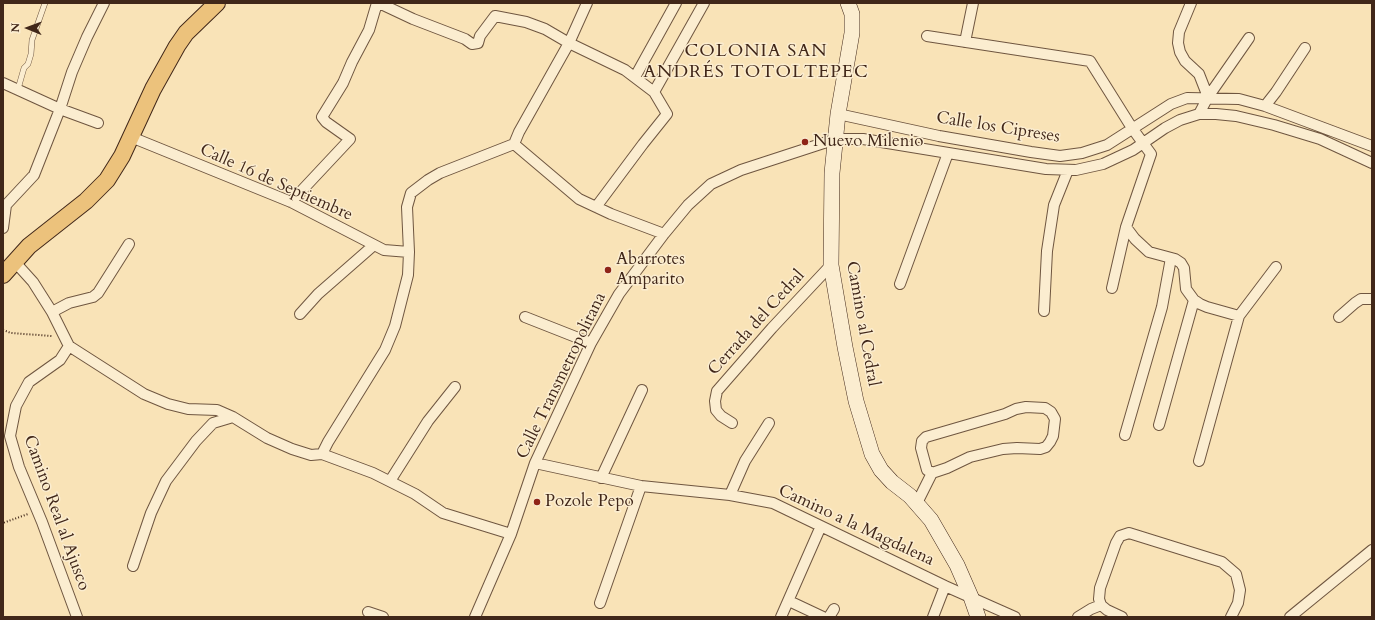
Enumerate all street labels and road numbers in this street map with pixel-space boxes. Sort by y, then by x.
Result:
street label: Calle los Cipreses [935,108,1061,148]
street label: Calle 16 de Septiembre [196,140,356,226]
street label: Camino al Cedral [841,260,883,388]
street label: Cerrada del Cedral [704,266,810,380]
street label: Calle Transmetropolitana [513,289,611,463]
street label: Camino Real al Ajusco [18,433,94,593]
street label: Camino a la Magdalena [775,481,937,571]

